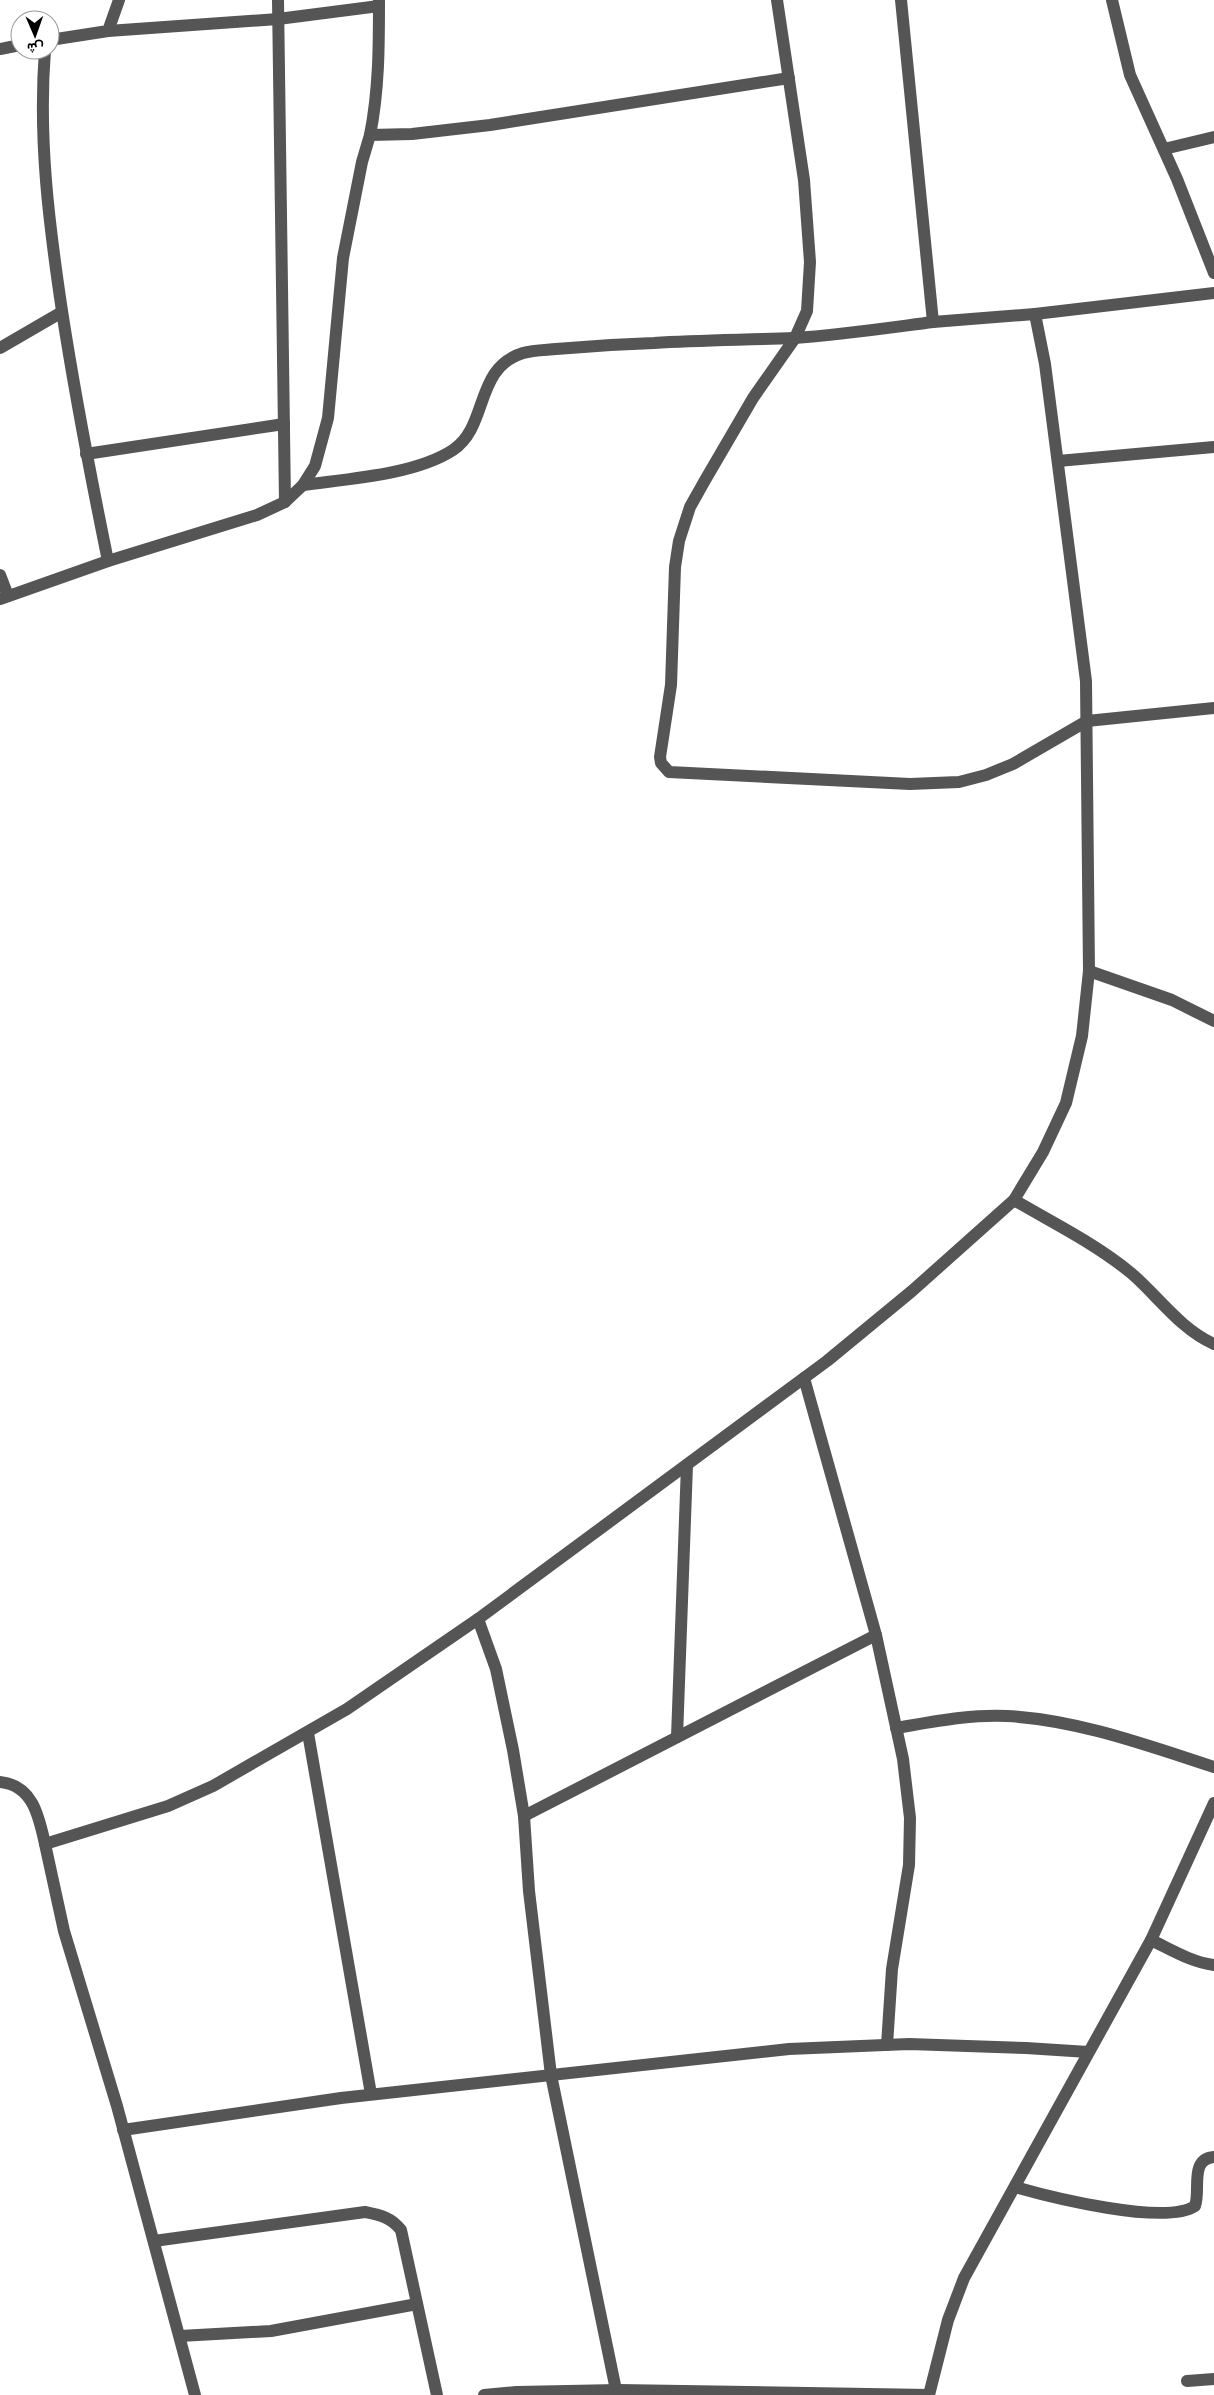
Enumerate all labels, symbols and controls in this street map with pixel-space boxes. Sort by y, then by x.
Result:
north arrow [10,10,60,60]
text: ش [27,39,44,57]

